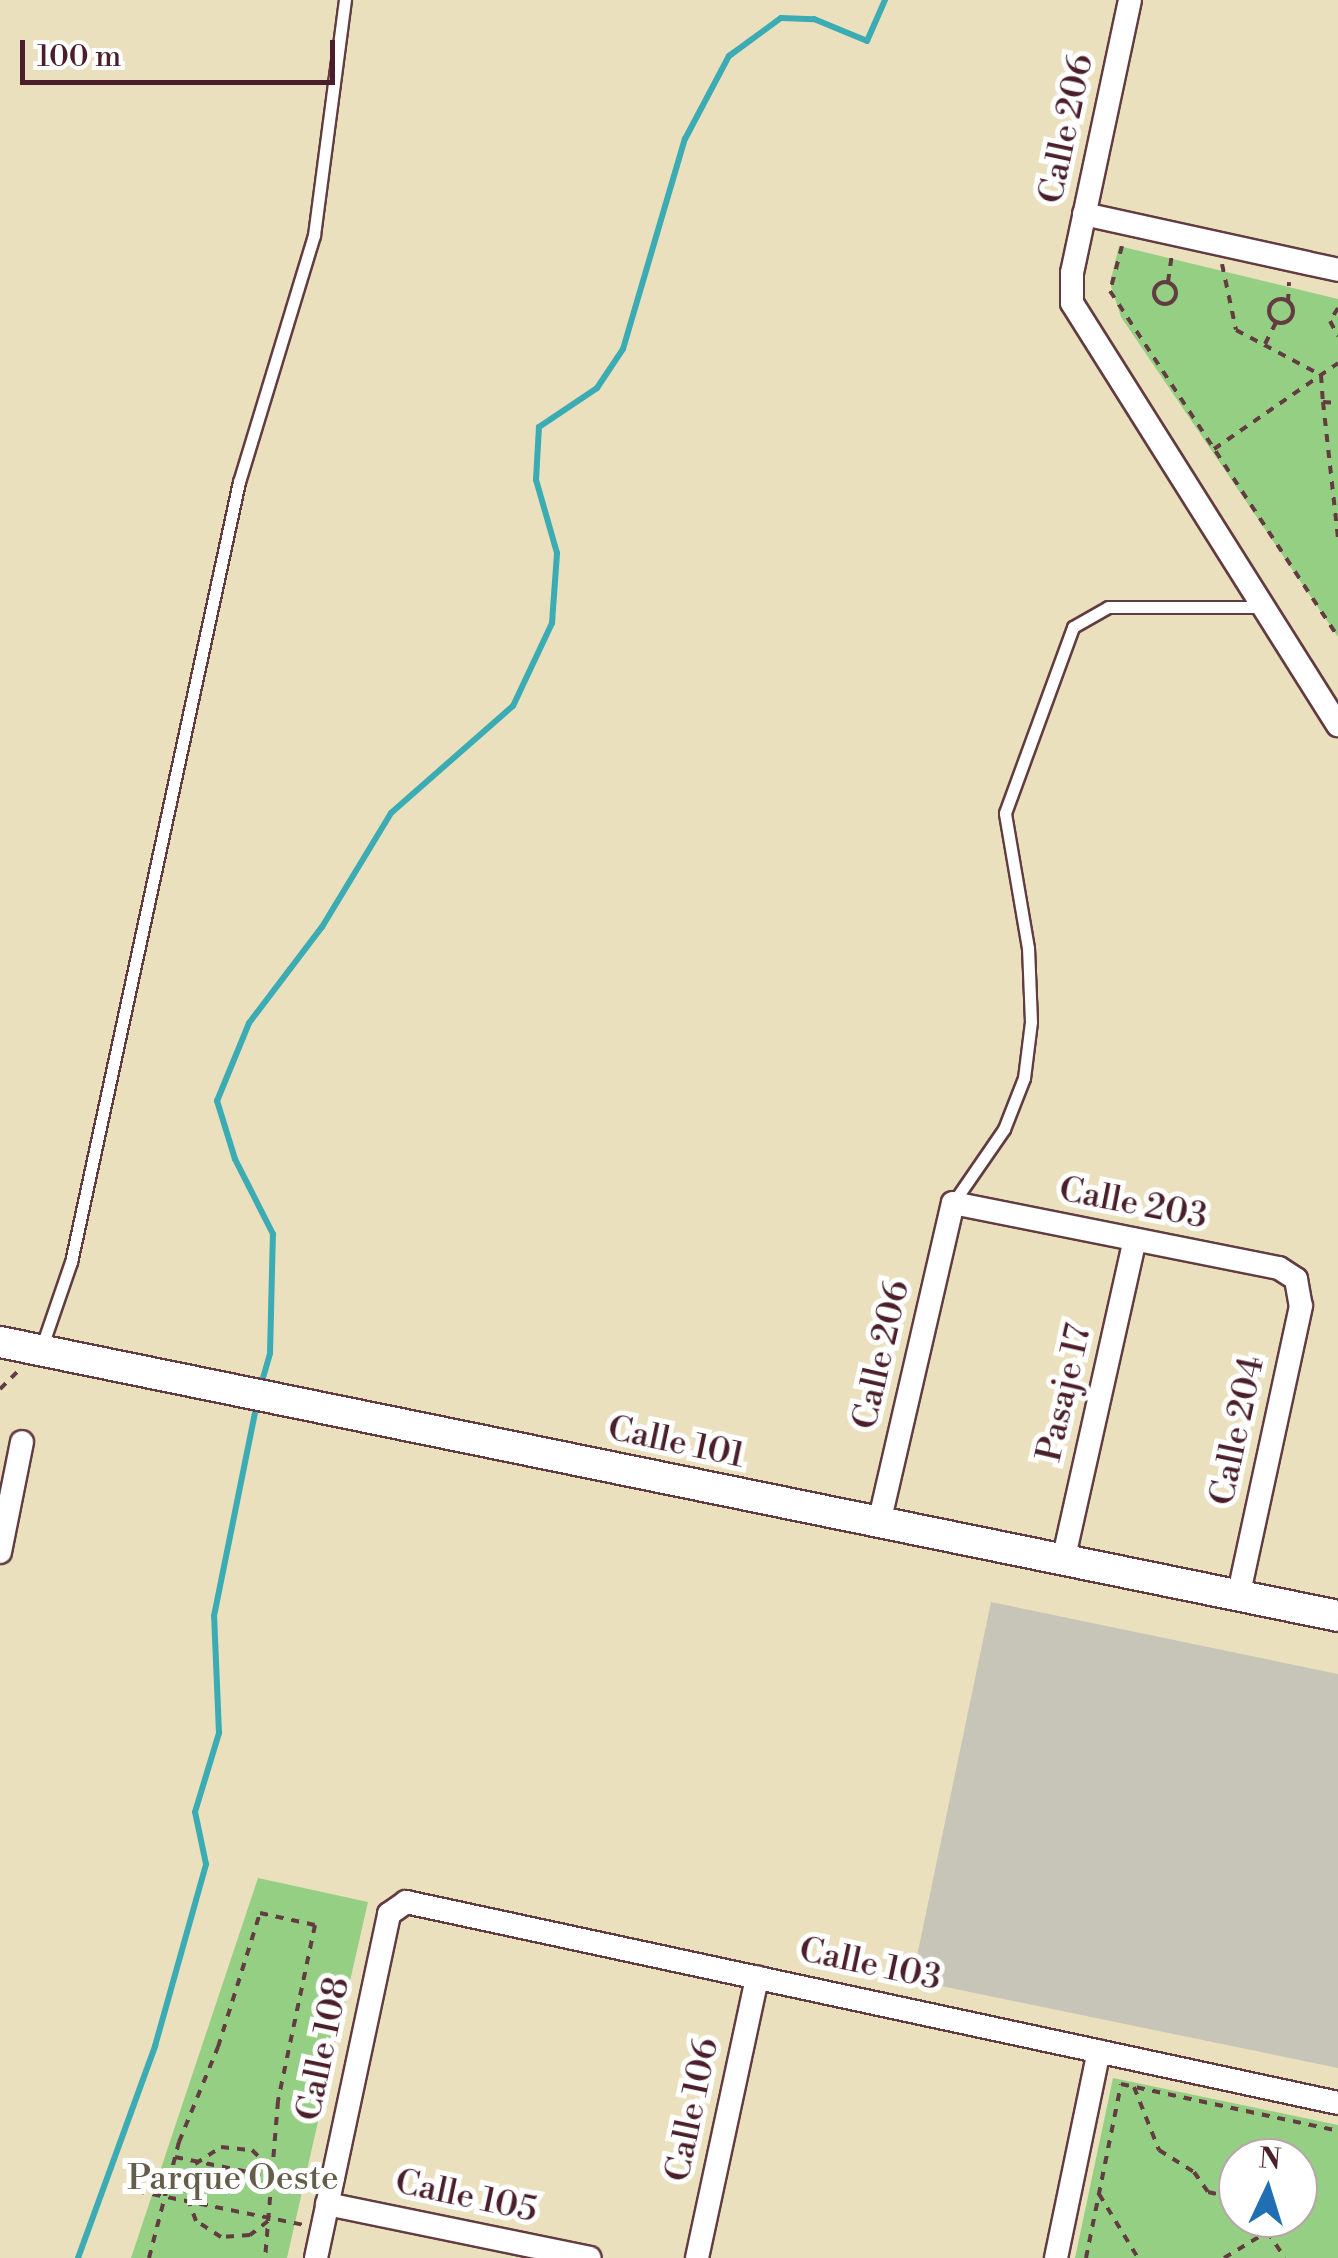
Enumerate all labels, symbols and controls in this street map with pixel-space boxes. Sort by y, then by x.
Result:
scale bar [25,20,340,82]
text: 100 m [37,38,121,76]
street label: Calle 206 [1031,50,1103,208]
street label: Calle 203 [1055,1169,1211,1239]
street label: Calle 206 [844,1276,920,1434]
street label: Pasaje 17 [1029,1320,1101,1466]
street label: Calle 204 [1202,1353,1274,1509]
street label: Calle 101 [604,1408,748,1478]
street label: Calle 103 [795,1930,945,2000]
street label: Calle 108 [288,1973,360,2125]
street label: Calle 106 [657,2034,729,2186]
north arrow [1218,2138,1318,2238]
text: N [1258,2141,1282,2178]
park label: Parque Oeste [127,2158,339,2200]
street label: Calle 105 [391,2162,541,2232]

